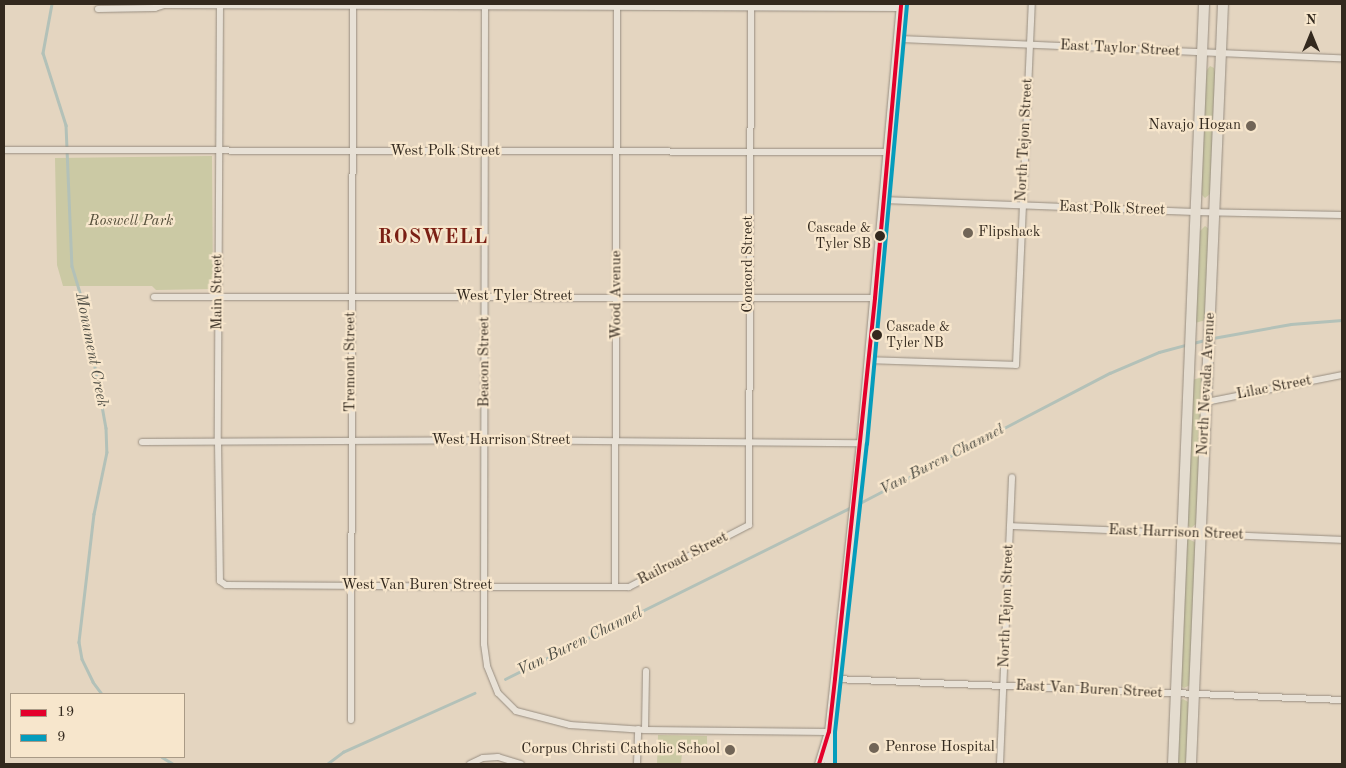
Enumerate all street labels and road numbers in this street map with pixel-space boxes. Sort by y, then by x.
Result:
street label: East Taylor Street [1059,37,1181,61]
street label: North Tejon Street [1013,78,1037,202]
street label: West Polk Street [390,143,500,161]
street label: East Polk Street [1059,198,1165,220]
street label: Concord Street [740,215,758,313]
street label: Wood Avenue [608,250,626,340]
street label: Main Street [209,254,227,330]
street label: West Tyler Street [455,288,573,306]
street label: Tremont Street [342,312,360,412]
street label: North Nevada Avenue [1194,312,1220,456]
street label: Beacon Street [476,317,494,407]
street label: Lilac Street [1235,372,1313,404]
street label: West Harrison Street [431,432,571,450]
street label: East Harrison Street [1108,522,1244,544]
street label: Railroad Street [635,529,731,589]
street label: North Tejon Street [996,544,1018,668]
street label: West Van Buren Street [342,577,492,595]
street label: East Van Buren Street [1015,677,1163,703]

